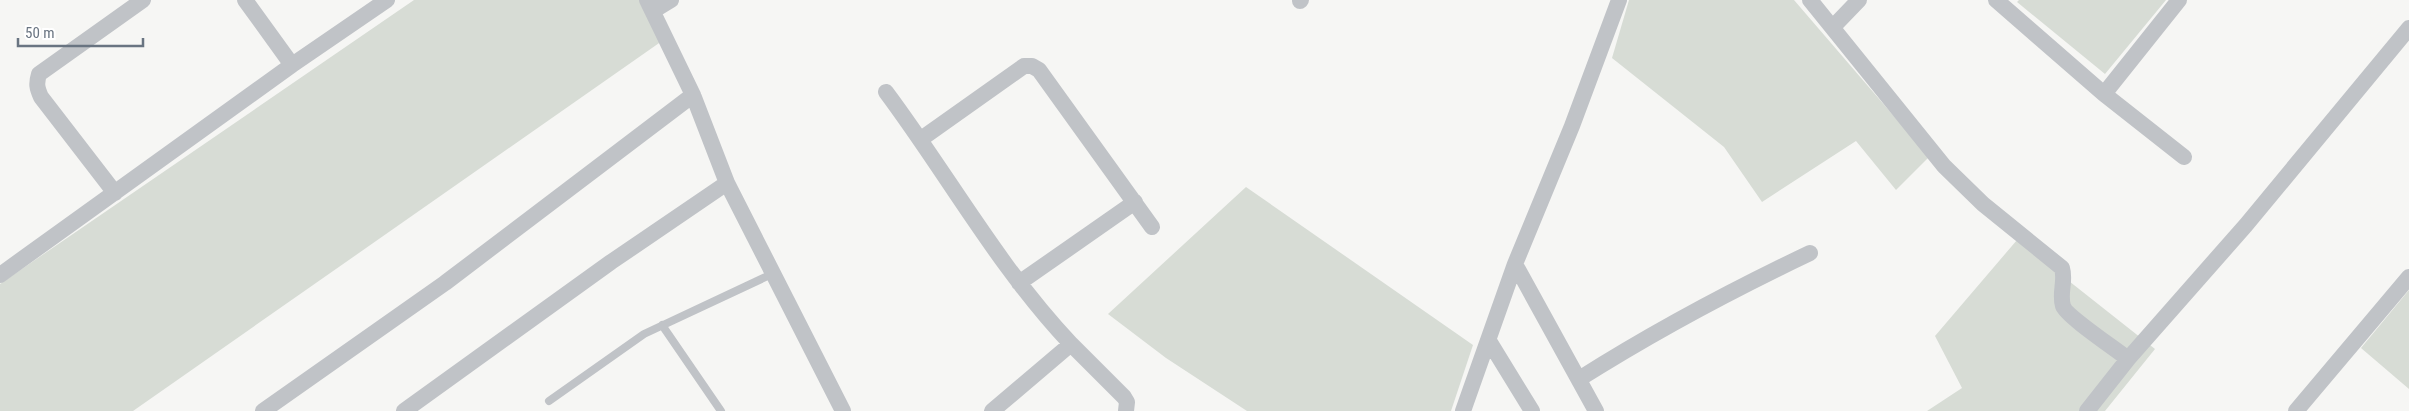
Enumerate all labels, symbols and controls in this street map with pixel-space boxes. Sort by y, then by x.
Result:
scale bar [18,15,142,47]
text: 50 m [25,24,55,42]

